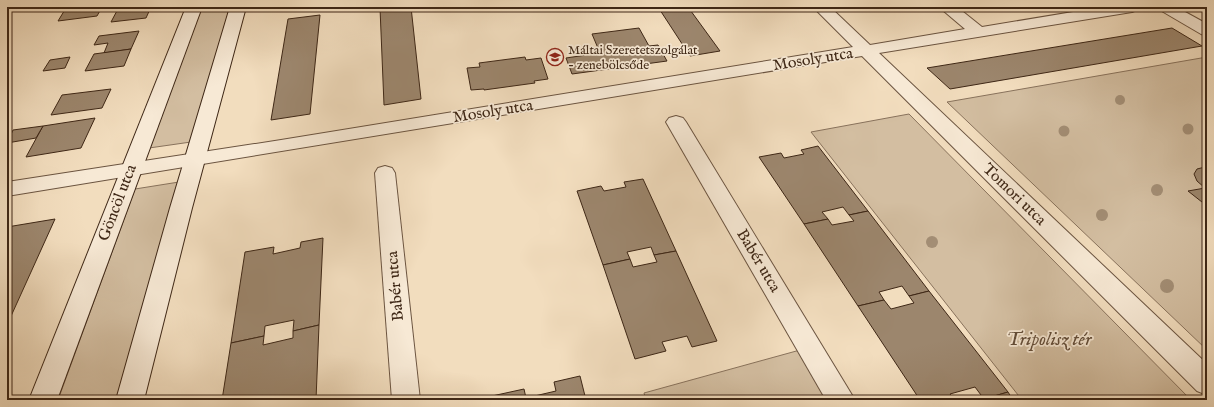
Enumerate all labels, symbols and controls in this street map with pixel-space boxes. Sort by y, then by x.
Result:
place label: Máltai Szeretetszolgálat - zenebölcsőde [568,42,698,74]
street label: Mosoly utca [772,44,855,76]
school or university icon: Máltai Szeretetszolgálat - zenebölcsőde [545,47,565,67]
street label: Mosoly utca [452,96,535,128]
street label: Tomori utca [978,160,1050,230]
street label: Göncöl utca [94,162,142,244]
street label: Babér utca [731,226,785,296]
street label: Babér utca [383,250,409,322]
park label: Tripolisz tér [1007,328,1093,352]

